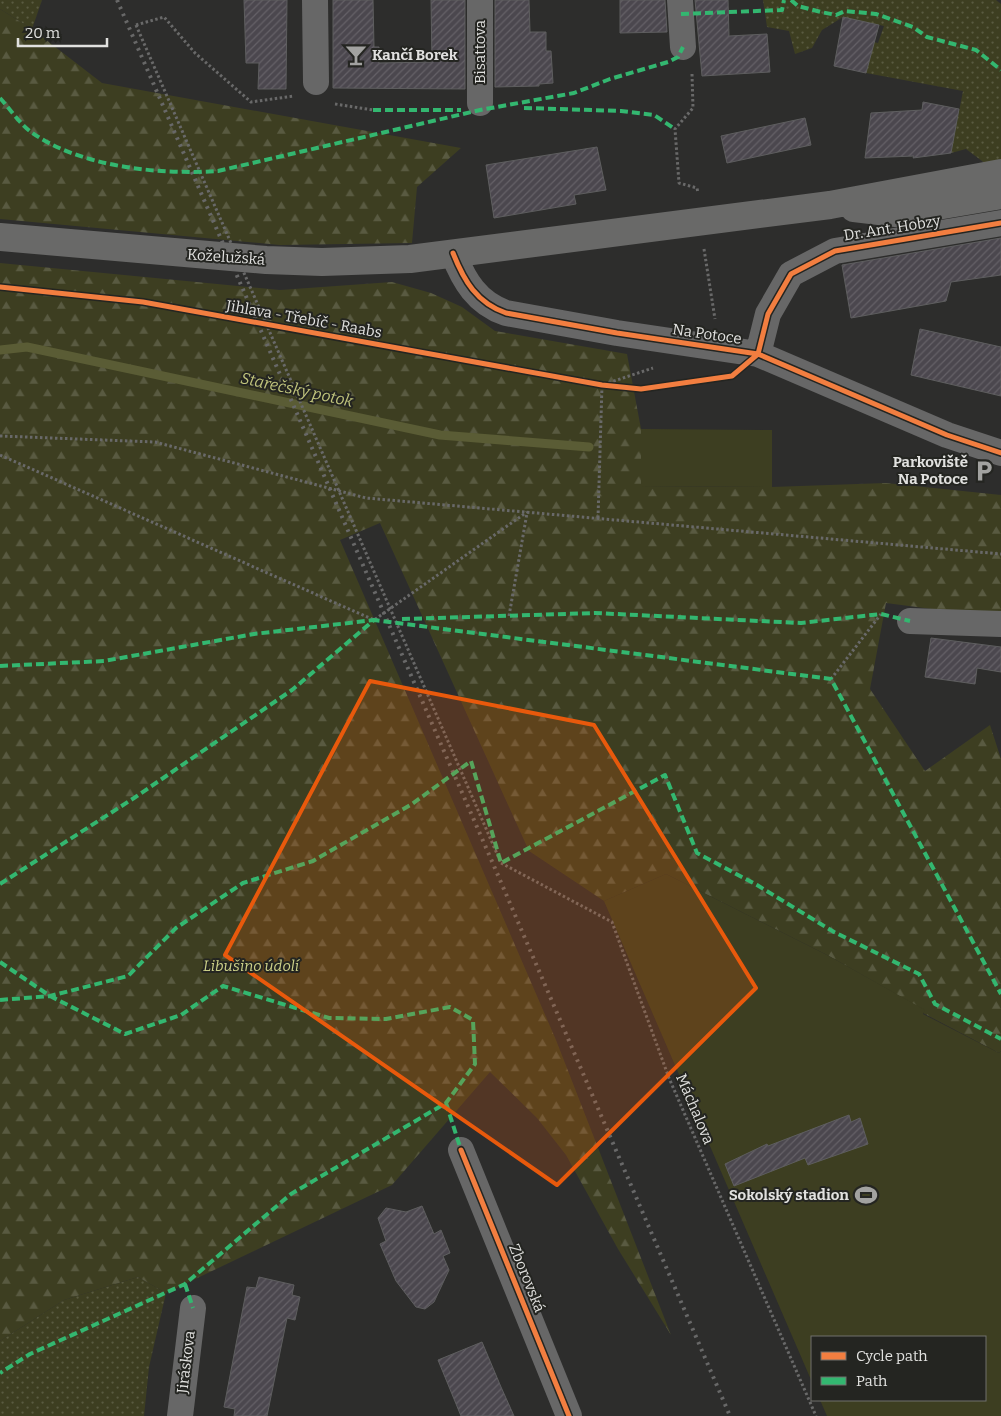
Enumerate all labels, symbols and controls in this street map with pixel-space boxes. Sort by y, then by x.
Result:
scale bar [18,15,106,47]
street label: Bisattova [471,20,489,84]
text: 20 m [25,24,61,42]
bar icon: Kančí Borek [343,42,369,68]
place label: Kančí Borek [372,46,458,64]
street label: Dr. Ant. Hobzy [842,211,942,245]
street label: Koželužská [186,245,266,269]
street label: Jihlava - Třebíč - Raabs [224,296,383,342]
street label: Na Potoce [671,320,743,348]
water label: Stařečský potok [239,368,355,411]
place label: Parkoviště Na Potoce [893,453,968,488]
parking icon: Parkoviště Na Potoce [971,458,997,484]
park label: Libušino údolí [203,957,301,975]
street label: Máchalova [672,1071,718,1147]
sports icon: Sokolský stadion [853,1182,879,1208]
place label: Sokolský stadion [729,1186,849,1204]
street label: Zborovská [505,1241,549,1315]
street label: Jiráskova [173,1330,199,1395]
legend [811,1336,986,1401]
text: Cycle path [856,1347,928,1365]
text: Path [856,1372,888,1390]

